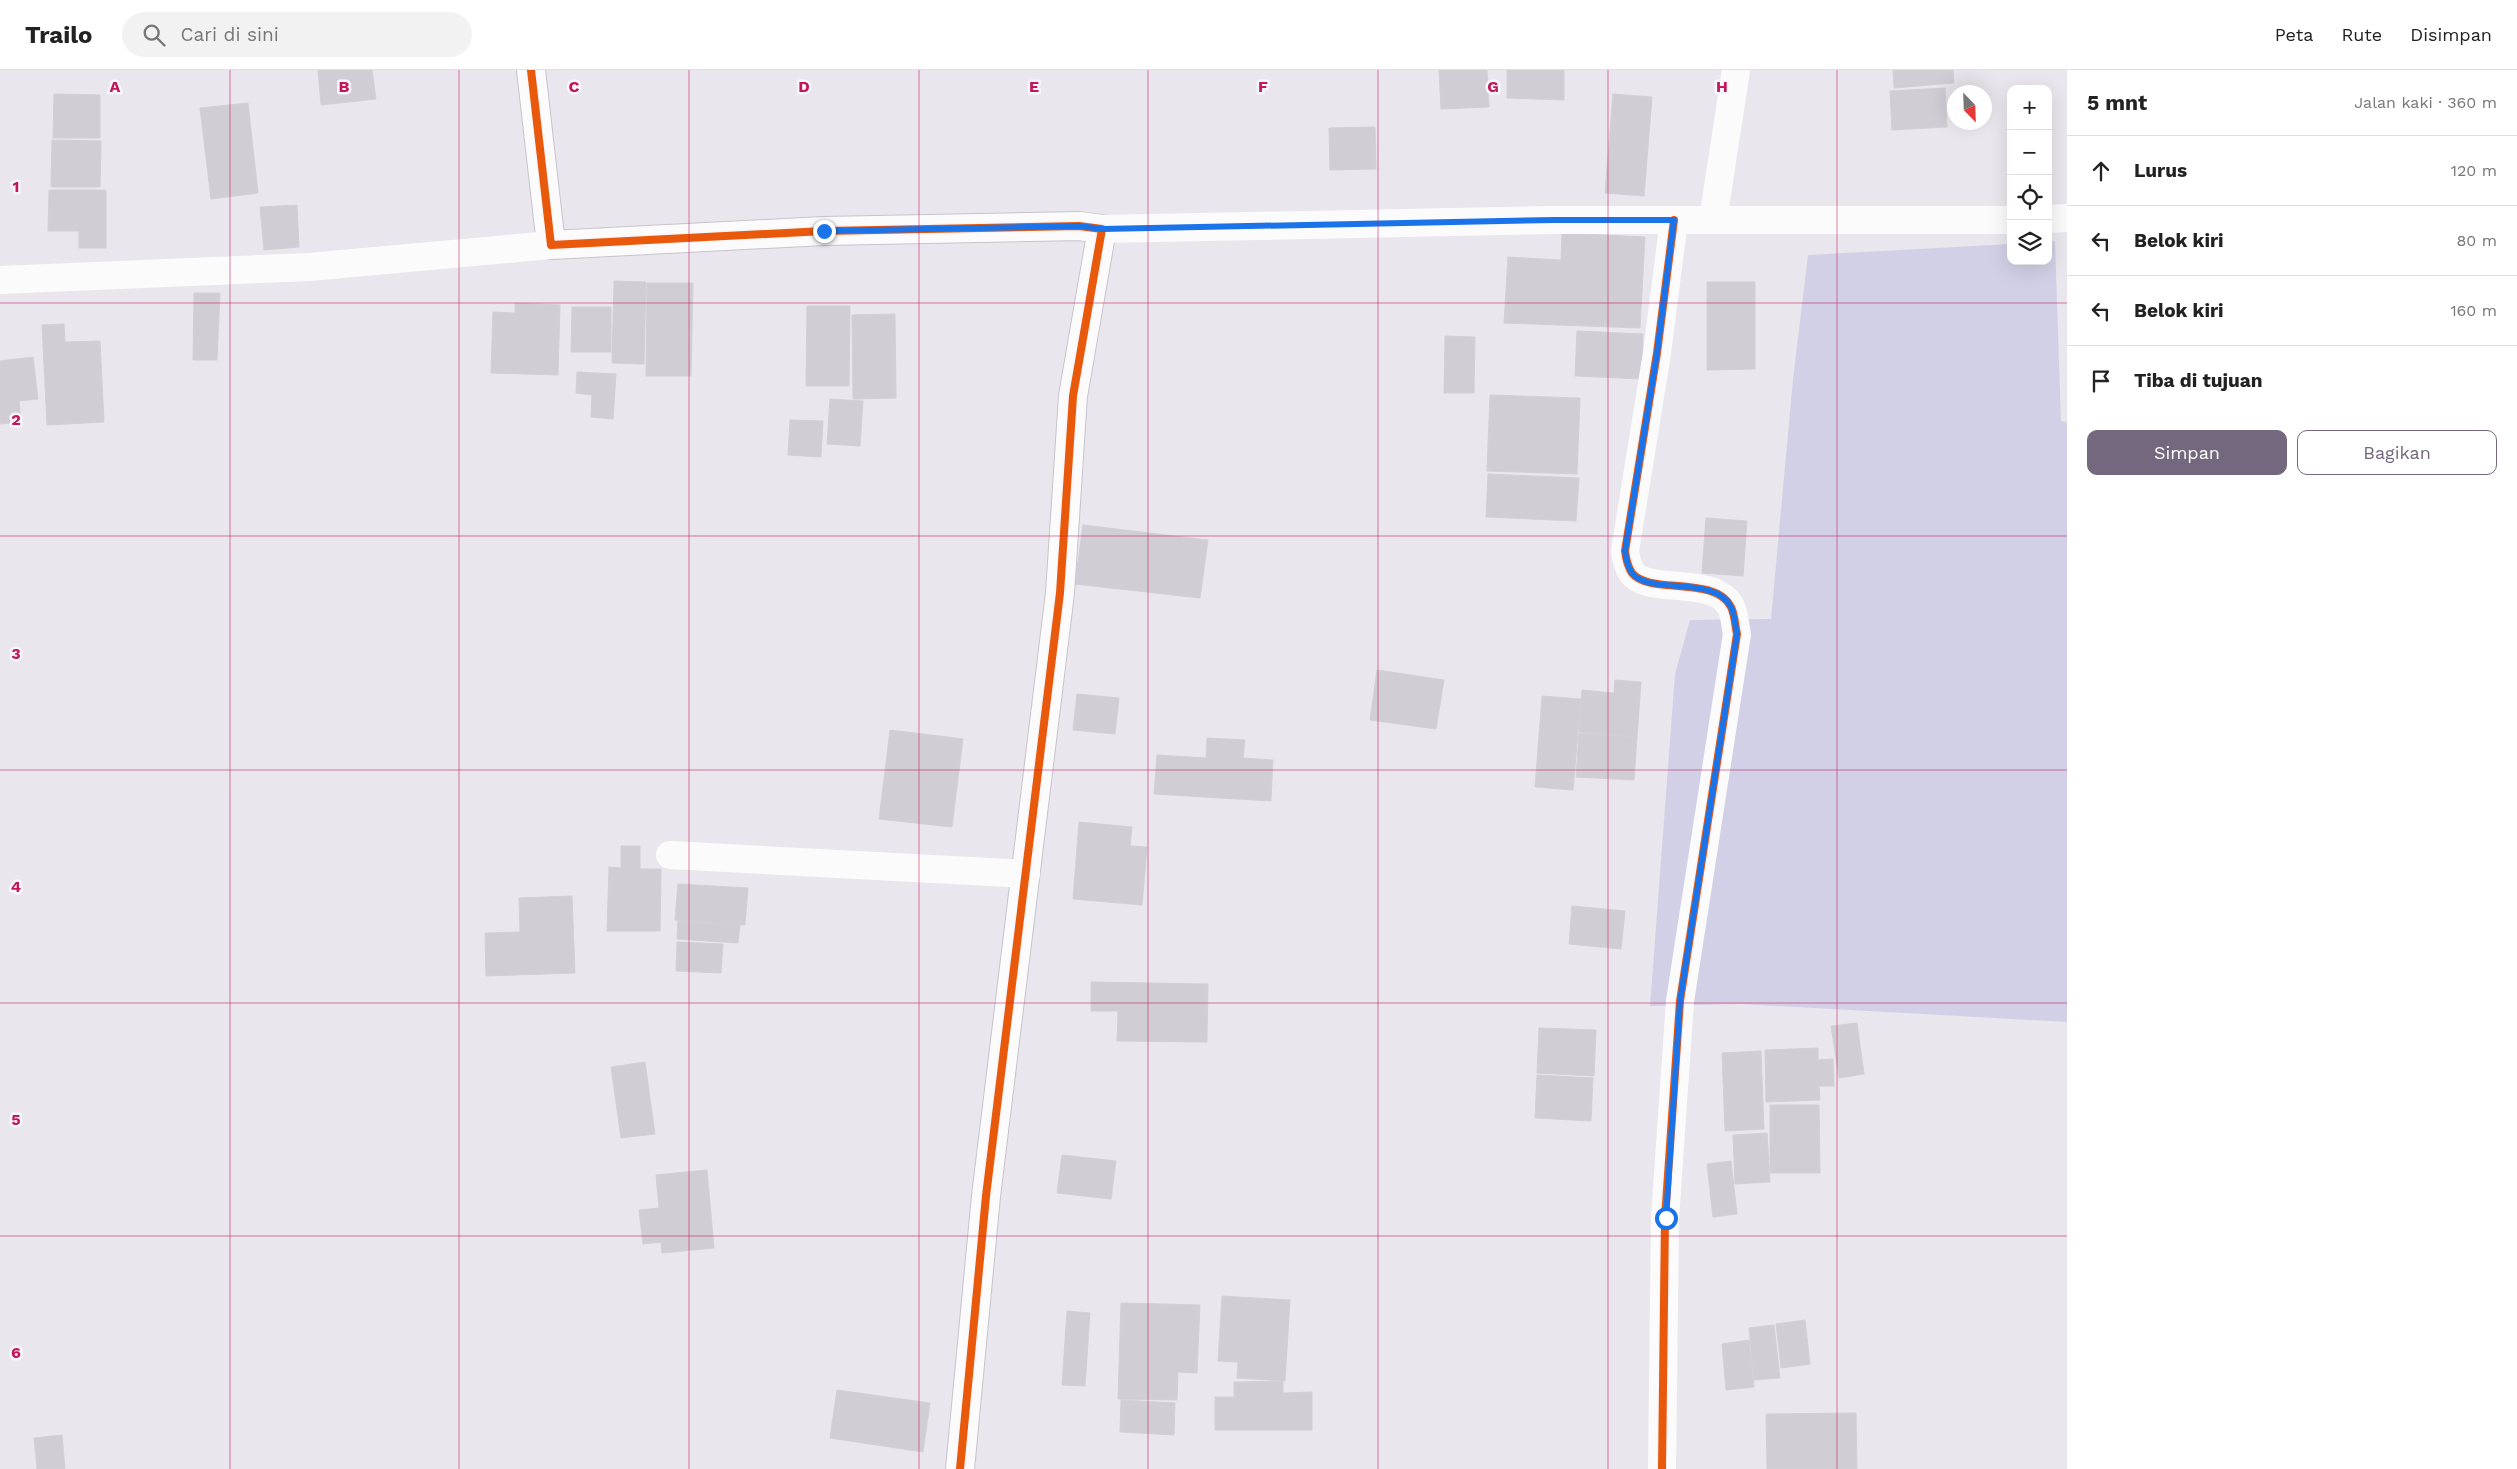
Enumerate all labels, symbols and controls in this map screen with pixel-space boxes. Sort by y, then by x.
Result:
search box [122,12,472,57]
text: Trailo [25,21,92,49]
icon: search [140,21,168,49]
text: Cari di sini [180,23,279,46]
text: Peta [2275,24,2313,45]
text: Rute [2341,24,2382,45]
text: Disimpan [2410,24,2492,45]
text: A [110,77,121,96]
text: B [339,77,350,96]
text: C [569,77,580,96]
text: D [798,77,810,96]
text: E [1029,77,1039,96]
text: F [1258,77,1268,96]
text: G [1487,77,1499,96]
text: H [1716,77,1728,96]
north arrow [1947,85,1992,130]
map controls [2007,85,2052,265]
button: + [2007,85,2052,130]
text: 5 mnt [2087,90,2147,115]
text: Jalan kaki · 360 m [2354,93,2497,112]
button: − [2007,130,2052,175]
icon: ahead [2087,157,2115,185]
text: Lurus [2134,159,2187,182]
text: 120 m [2451,161,2497,180]
button: locate [2007,175,2052,220]
text: 1 [13,177,19,196]
route end [813,220,836,243]
button: layers [2007,220,2052,265]
icon: left [2087,227,2115,255]
text: Belok kiri [2134,229,2224,252]
text: 80 m [2456,231,2497,250]
icon: left [2087,297,2115,325]
text: Belok kiri [2134,299,2224,322]
text: 160 m [2450,301,2497,320]
icon: arrive [2087,367,2115,395]
text: Tiba di tujuan [2134,369,2263,392]
text: 2 [11,410,21,429]
button: Simpan [2087,430,2287,475]
button: Bagikan [2297,430,2497,475]
text: 3 [11,644,21,663]
text: 4 [11,877,21,896]
text: 5 [11,1110,21,1129]
route start [1655,1207,1678,1230]
text: 6 [11,1343,21,1362]

